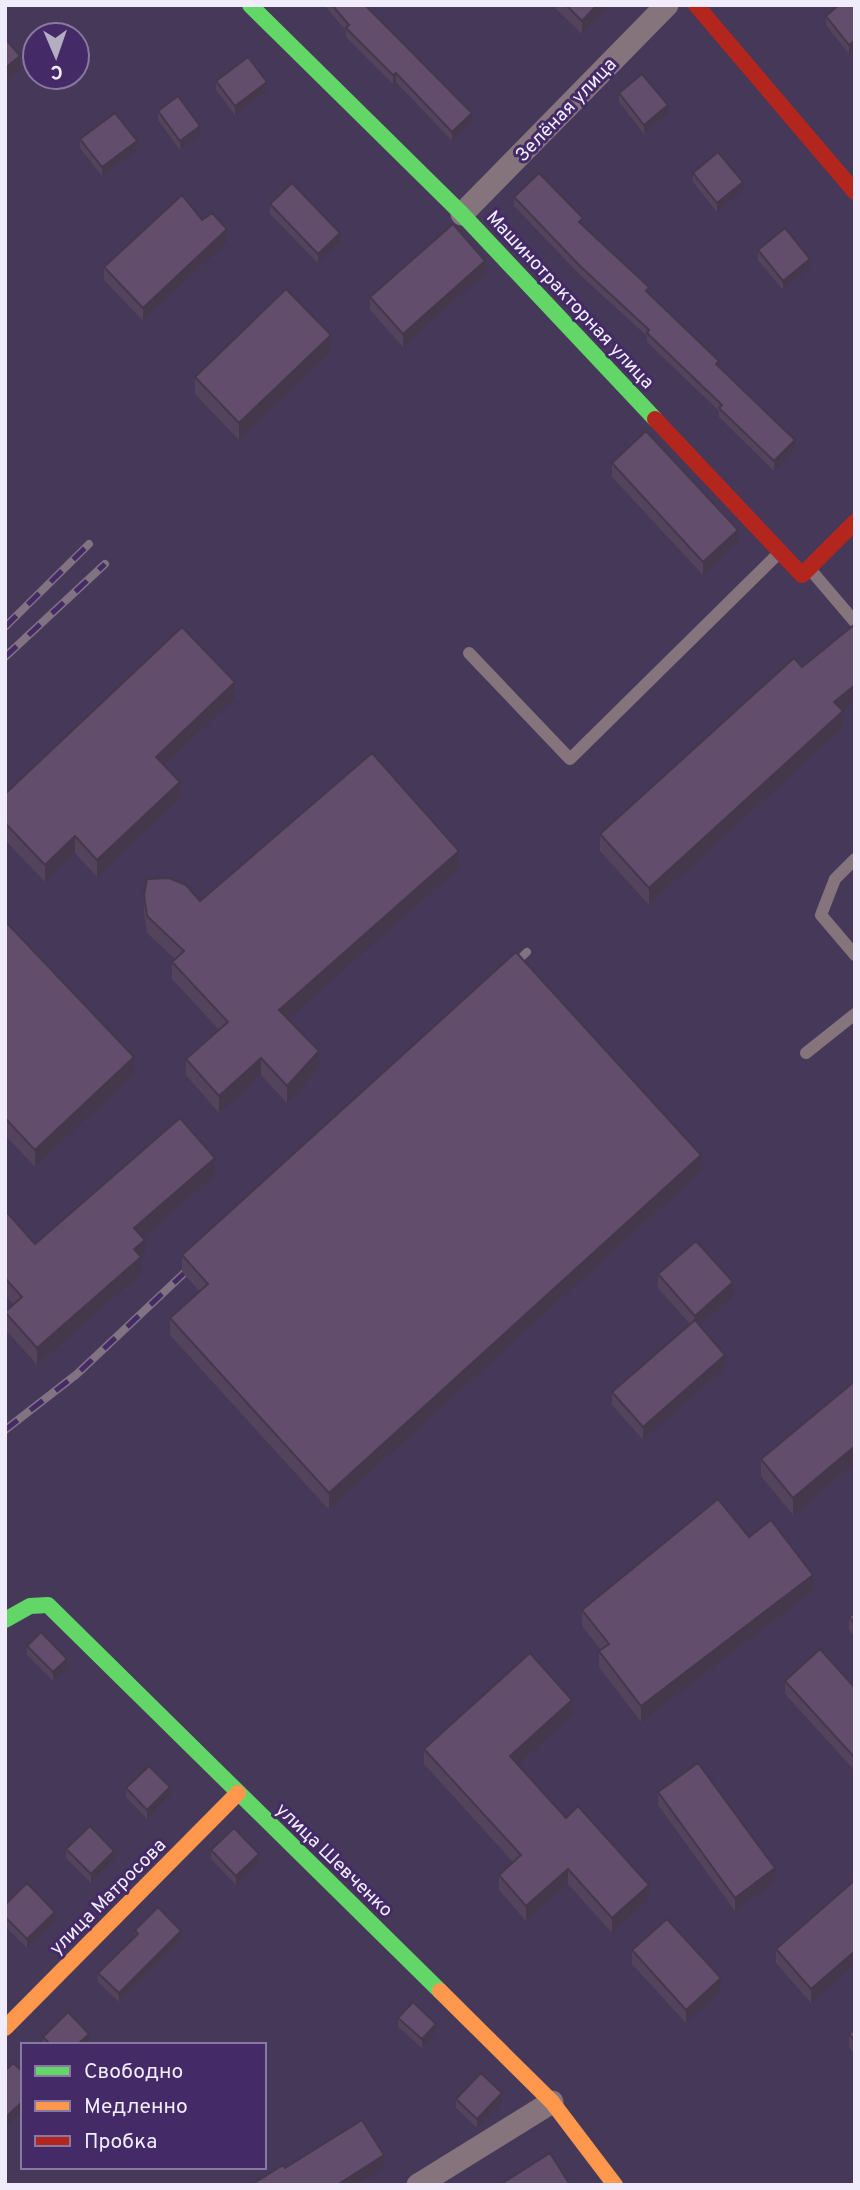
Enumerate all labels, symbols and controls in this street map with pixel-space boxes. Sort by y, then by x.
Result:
north arrow [21,21,91,91]
street label: Зелёная улица [511,53,622,168]
text: С [50,59,63,83]
street label: Машинотракторная улица [480,206,659,395]
street label: улица Шевченко [270,1798,397,1923]
street label: улица Матросова [45,1834,172,1961]
legend [21,2043,266,2169]
text: Свободно [84,2059,183,2086]
text: Медленно [84,2094,188,2121]
text: Пробка [84,2129,157,2156]

